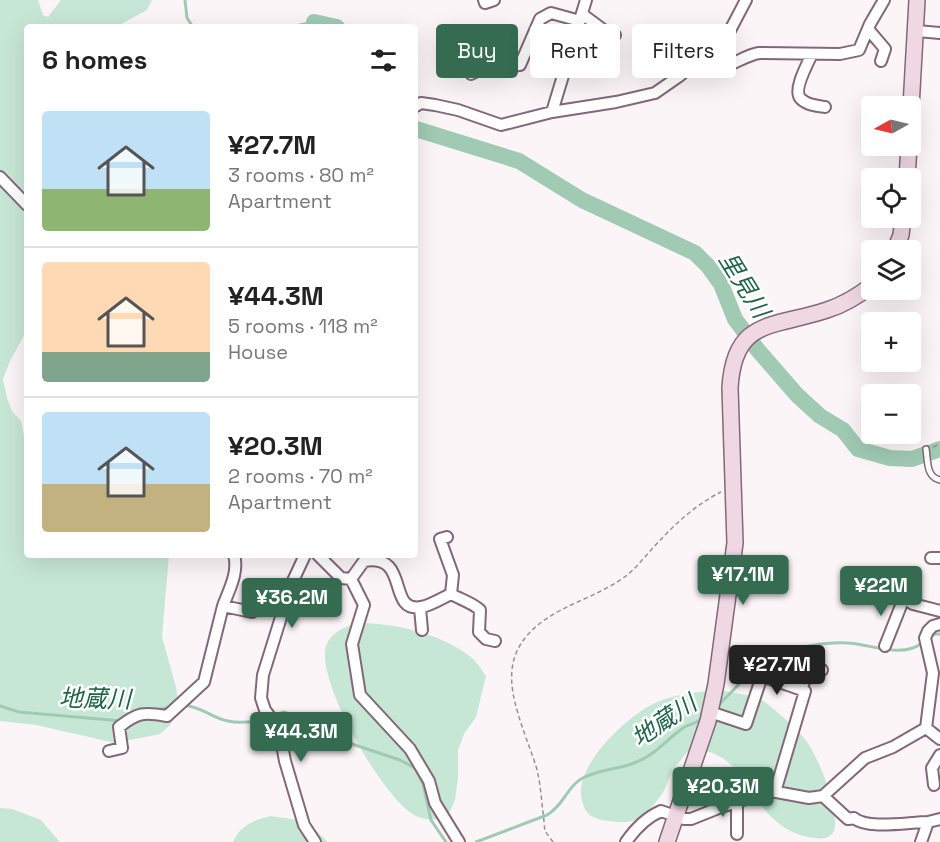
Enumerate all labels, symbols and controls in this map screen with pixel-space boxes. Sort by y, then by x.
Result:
chip: Buy [436,24,518,78]
chip: Rent [530,24,620,78]
chip: Filters [632,24,736,78]
text: 6 homes [42,43,147,77]
icon: filters [367,44,400,77]
north arrow [861,96,921,156]
map controls [861,96,921,444]
text: ¥27.7M [228,128,316,162]
icon: home [90,135,162,207]
text: 3 rooms · 80 m² [228,162,374,188]
button: locate [861,168,921,228]
text: Apartment [228,188,332,214]
button: layers [861,240,921,300]
water label: 里見川 [712,246,778,326]
text: ¥44.3M [228,279,324,313]
icon: home [90,286,162,358]
button: + [861,312,921,372]
text: 5 rooms · 118 m² [228,313,378,339]
text: House [228,339,288,365]
button: − [861,384,921,444]
text: ¥20.3M [228,429,323,463]
icon: home [90,436,162,508]
text: 2 rooms · 70 m² [228,463,372,489]
text: Apartment [228,489,332,515]
pin: ¥17.1M [694,555,792,606]
text: ¥17.1M [712,561,774,587]
pin: ¥22M [845,566,917,617]
text: ¥22M [854,572,908,598]
pin: ¥36.2M [243,578,341,629]
text: ¥36.2M [256,584,328,610]
pin: ¥27.7M [728,645,826,696]
text: ¥27.7M [743,651,811,677]
water label: 地蔵川 [59,682,134,715]
water label: 地蔵川 [625,686,705,754]
pin: ¥44.3M [252,712,350,763]
text: ¥44.3M [264,718,338,744]
pin: ¥20.3M [674,767,772,818]
text: ¥20.3M [687,773,759,799]

